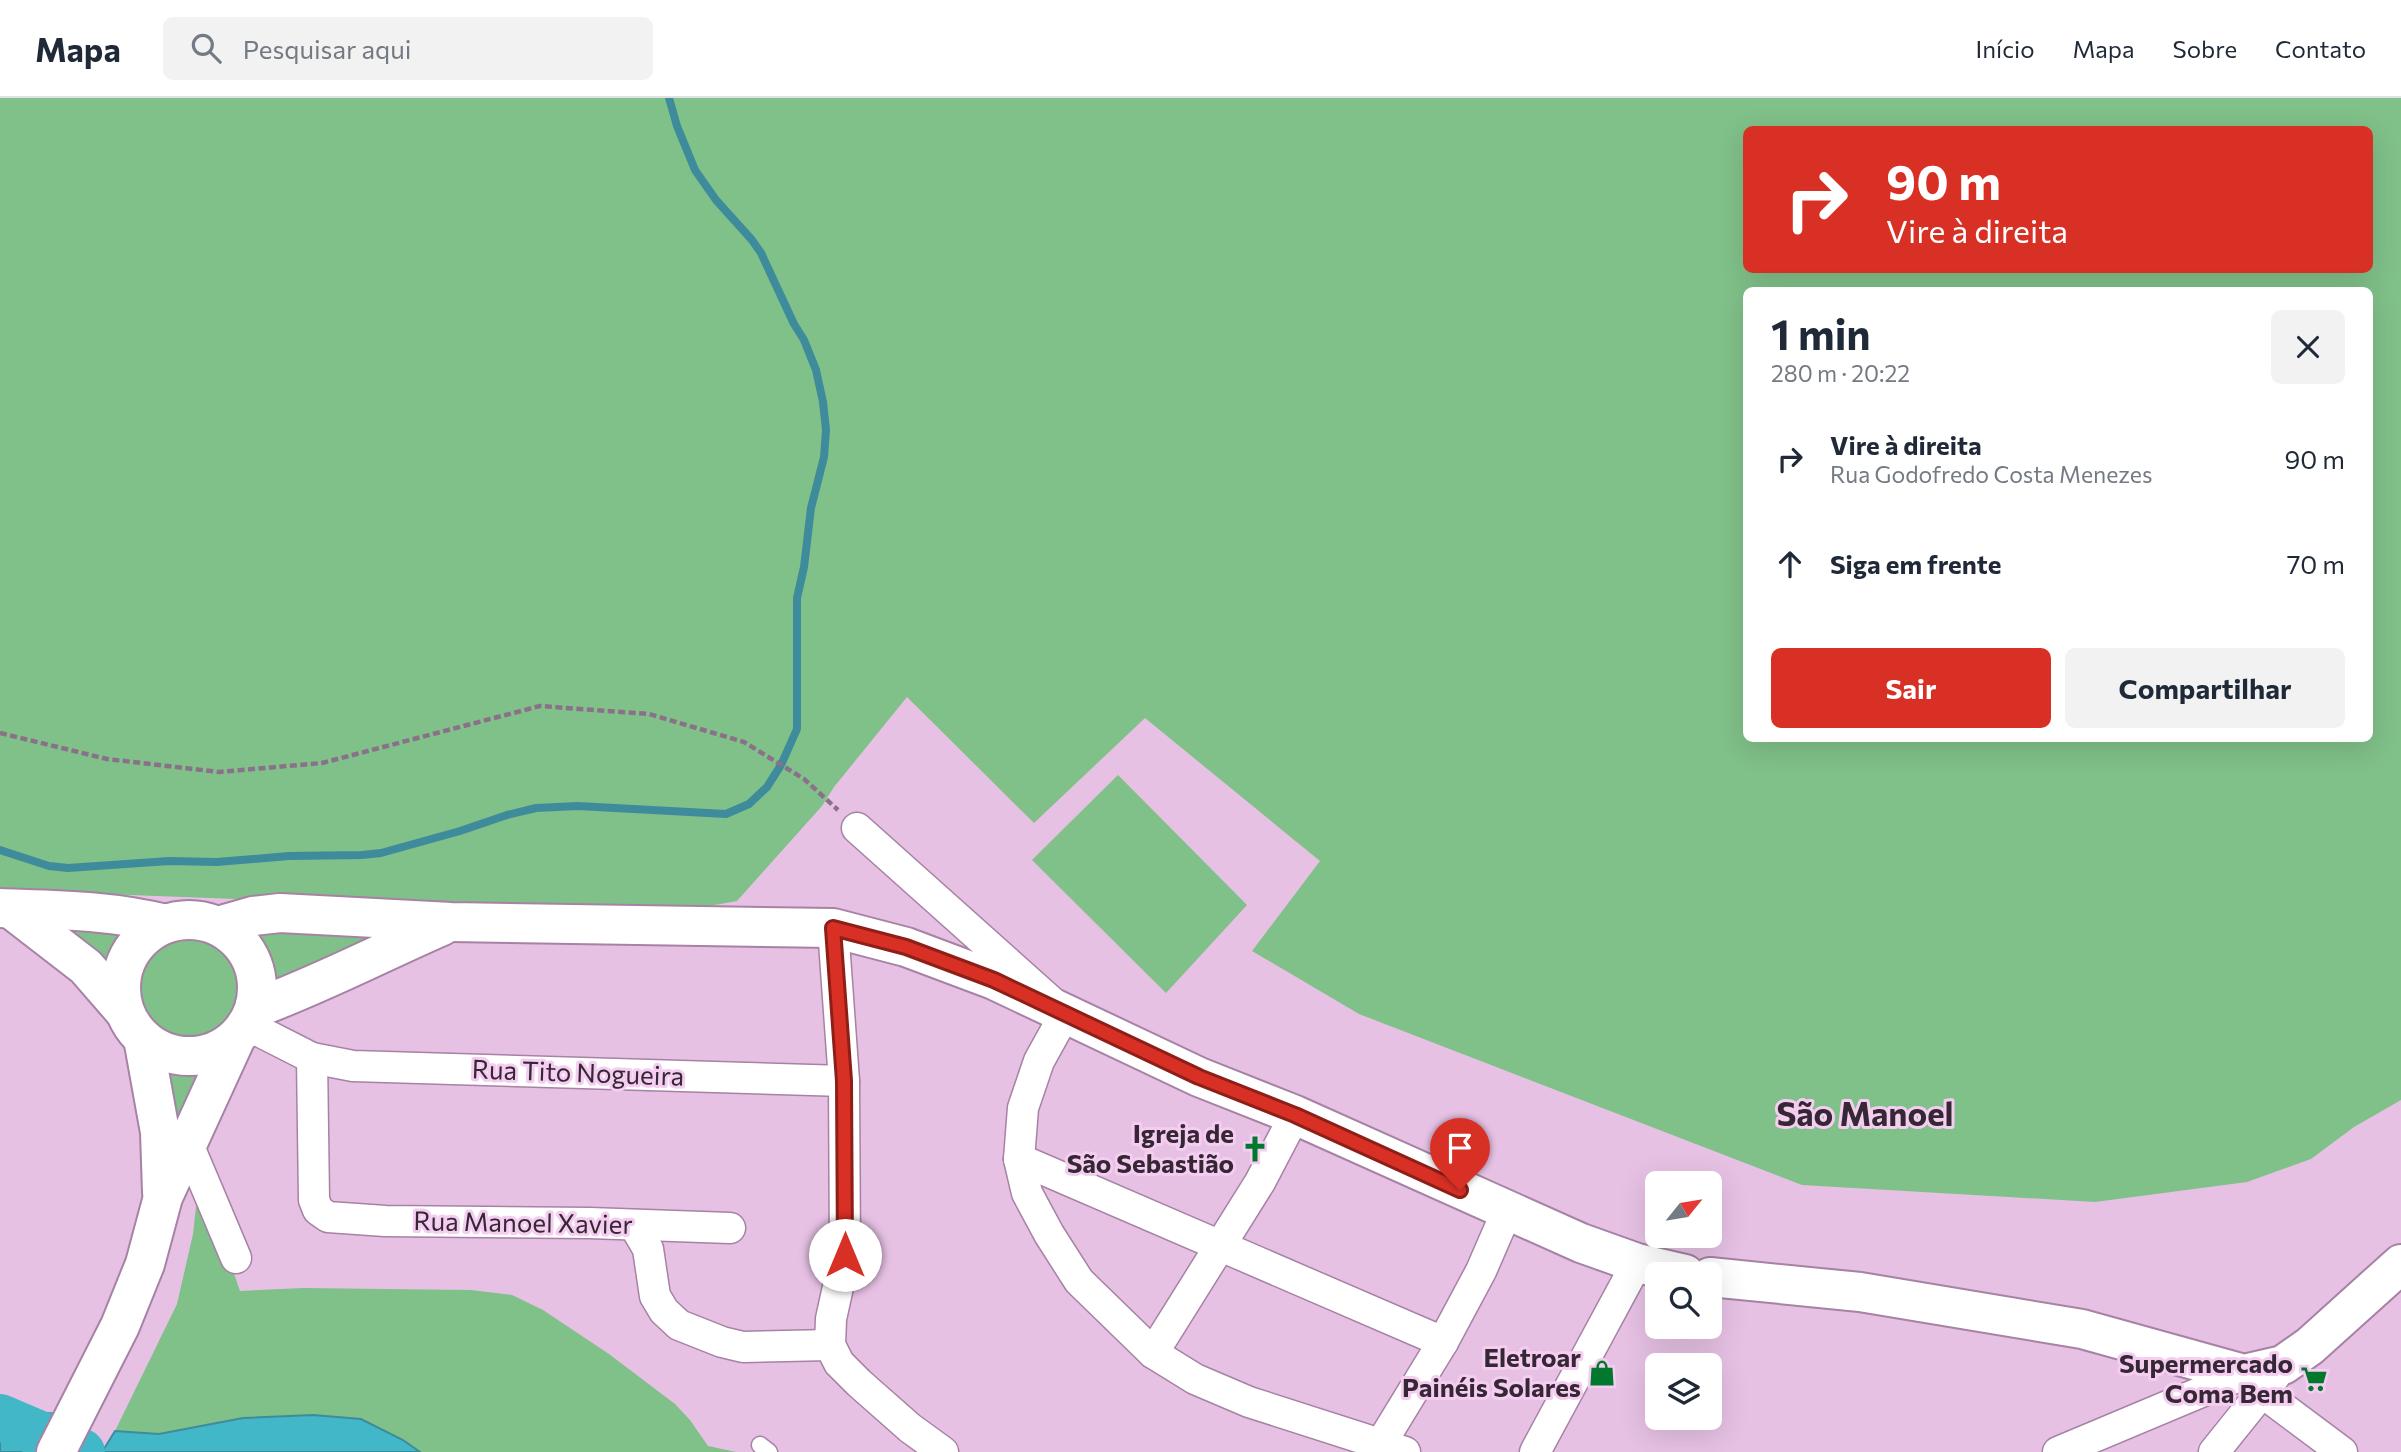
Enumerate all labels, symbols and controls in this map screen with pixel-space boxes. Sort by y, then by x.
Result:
search box [163,17,653,80]
text: Mapa [35,28,121,69]
icon: search [187,29,225,67]
text: Pesquisar aqui [243,33,411,64]
text: Início [1976,34,2035,63]
text: Mapa [2073,34,2135,63]
text: Sobre [2173,34,2237,63]
text: Contato [2275,34,2366,63]
text: 90 m [1886,150,2001,210]
icon: right [1771,154,1862,245]
text: Vire à direita [1886,210,2068,250]
text: 1 min [1771,307,1871,359]
button: close [2271,310,2345,384]
text: 280 m · 20:22 [1771,359,1910,387]
text: Vire à direita [1830,429,1982,460]
icon: right [1771,440,1809,478]
text: 90 m [2285,443,2345,474]
text: Rua Godofredo Costa Menezes [1830,460,2152,488]
icon: ahead [1771,545,1809,583]
text: Siga em frente [1830,548,2001,579]
text: 70 m [2287,548,2345,579]
button: Sair [1771,648,2051,728]
button: Compartilhar [2065,648,2345,728]
street label: Rua Tito Nogueira [471,1052,685,1091]
district label: São Manoel [1776,1092,1954,1133]
place label: Igreja de São Sebastião [1067,1117,1234,1178]
pin [1430,1118,1490,1190]
icon: arrive [1441,1129,1479,1167]
church icon: Igreja de São Sebastião [1240,1134,1270,1164]
north arrow [1645,1171,1722,1248]
map controls [1645,1171,1722,1430]
street label: Rua Manoel Xavier [413,1204,633,1239]
position arrow [808,1218,882,1292]
button: search [1645,1262,1722,1339]
place label: Eletroar Painéis Solares [1402,1341,1581,1402]
place label: Supermercado Coma Bem [2119,1347,2293,1408]
button: layers [1645,1353,1722,1430]
shop icon: Eletroar Painéis Solares [1587,1358,1617,1388]
supermarket icon: Supermercado Coma Bem [2299,1364,2329,1394]

